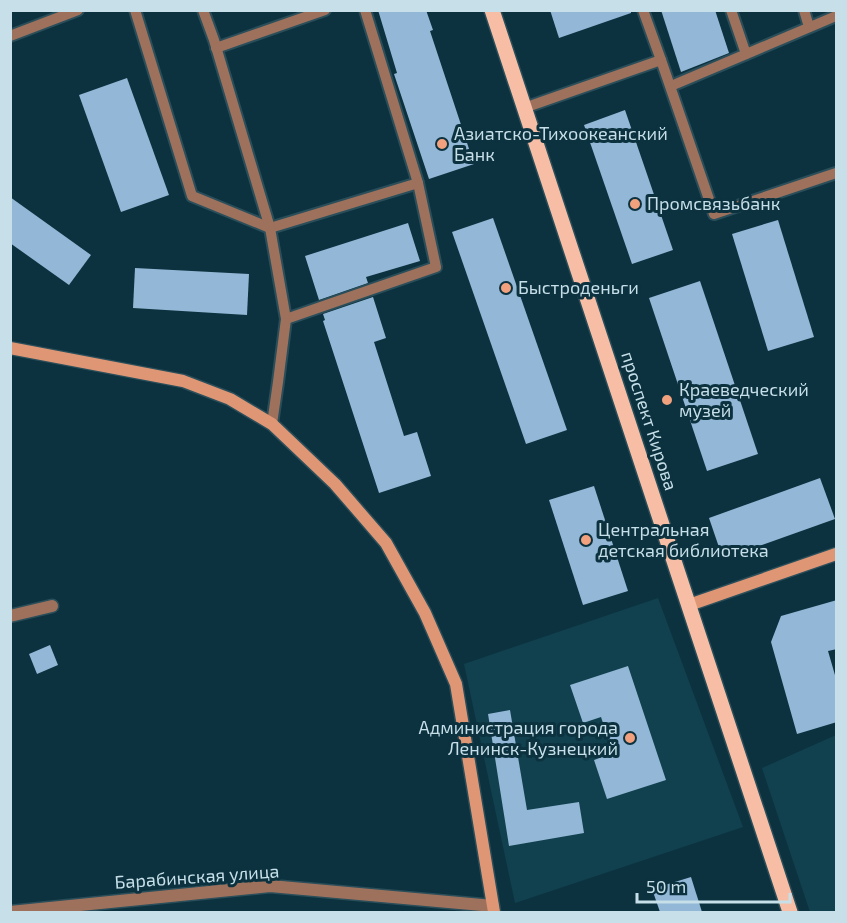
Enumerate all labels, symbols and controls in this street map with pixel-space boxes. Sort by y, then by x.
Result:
place label: Азиатско-Тихоокеанский Банк [454,122,668,165]
marker: Азиатско-Тихоокеанский Банк [435,137,449,151]
place label: Промсвязьбанк [647,192,781,214]
marker: Промсвязьбанк [628,197,642,211]
place label: Быстроденьги [518,276,639,298]
marker: Быстроденьги [499,281,513,295]
street label: проспект Кирова [617,349,683,493]
place label: Краеведческий музей [679,378,809,421]
marker: Краеведческий музей [660,393,674,407]
place label: Центральная детская библиотека [598,518,769,561]
marker: Центральная детская библиотека [579,533,593,547]
place label: Администрация города Ленинск-Кузнецкий [419,716,618,759]
marker: Администрация города Ленинск-Кузнецкий [623,731,637,745]
street label: Барабинская улица [114,859,280,893]
scale bar [637,866,790,904]
text: 50 m [646,875,686,897]

